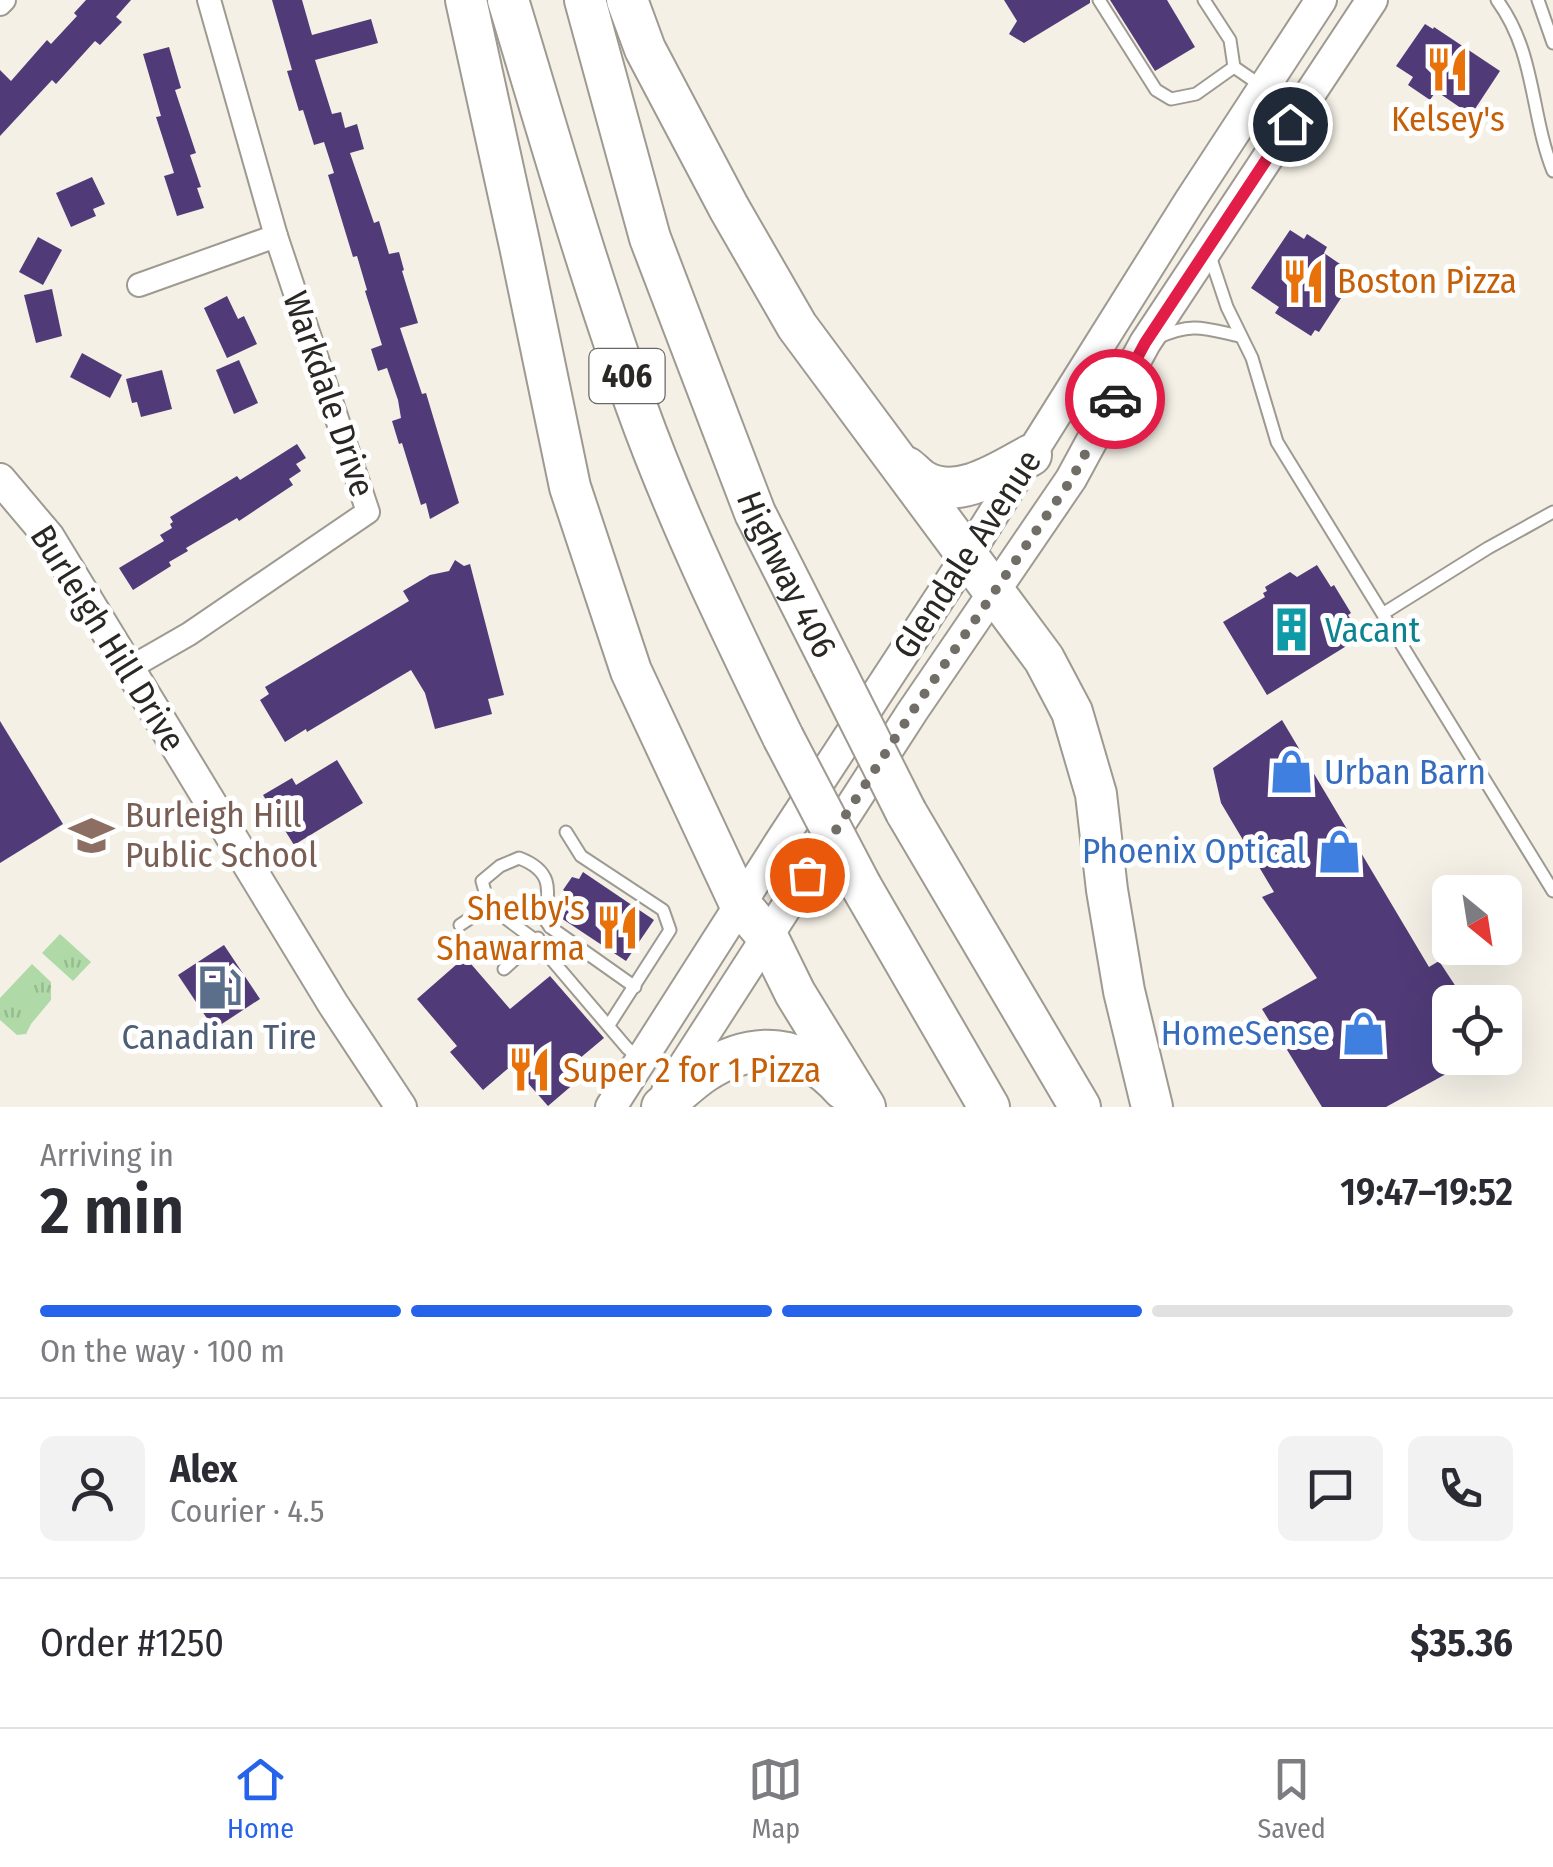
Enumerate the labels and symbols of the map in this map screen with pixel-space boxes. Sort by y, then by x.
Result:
restaurant icon: Kelsey's [1424,45,1472,93]
pin [1248,82,1333,167]
place label: Kelsey's [1391,98,1505,140]
restaurant icon: Boston Pizza [1280,257,1328,305]
place label: Boston Pizza [1337,260,1517,302]
street label: Warkdale Drive [274,286,384,502]
road number: 406 [590,349,664,403]
courier [1065,349,1165,449]
street label: Glendale Avenue [884,442,1050,666]
street label: Highway 406 [728,486,846,664]
street label: Burleigh Hill Drive [22,517,194,759]
building icon: Vacant [1268,606,1316,654]
place label: Vacant [1325,609,1421,651]
shop icon: Urban Barn [1267,748,1315,796]
place label: Urban Barn [1324,751,1486,793]
place label: Burleigh Hill Public School [125,794,318,876]
school or university icon: Burleigh Hill Public School [68,811,116,859]
shop icon: Phoenix Optical [1315,827,1363,875]
place label: Phoenix Optical [1082,830,1306,872]
pin [765,833,850,918]
north arrow [1432,875,1522,965]
place label: Shelby's Shawarma [436,887,585,969]
restaurant icon: Shelby's Shawarma [594,904,642,952]
fuel station icon: Canadian Tire [195,963,243,1011]
shop icon: HomeSense [1339,1009,1387,1057]
place label: HomeSense [1161,1012,1330,1054]
place label: Canadian Tire [121,1016,317,1058]
restaurant icon: Super 2 for 1 Pizza [506,1046,554,1094]
place label: Super 2 for 1 Pizza [563,1049,821,1091]

